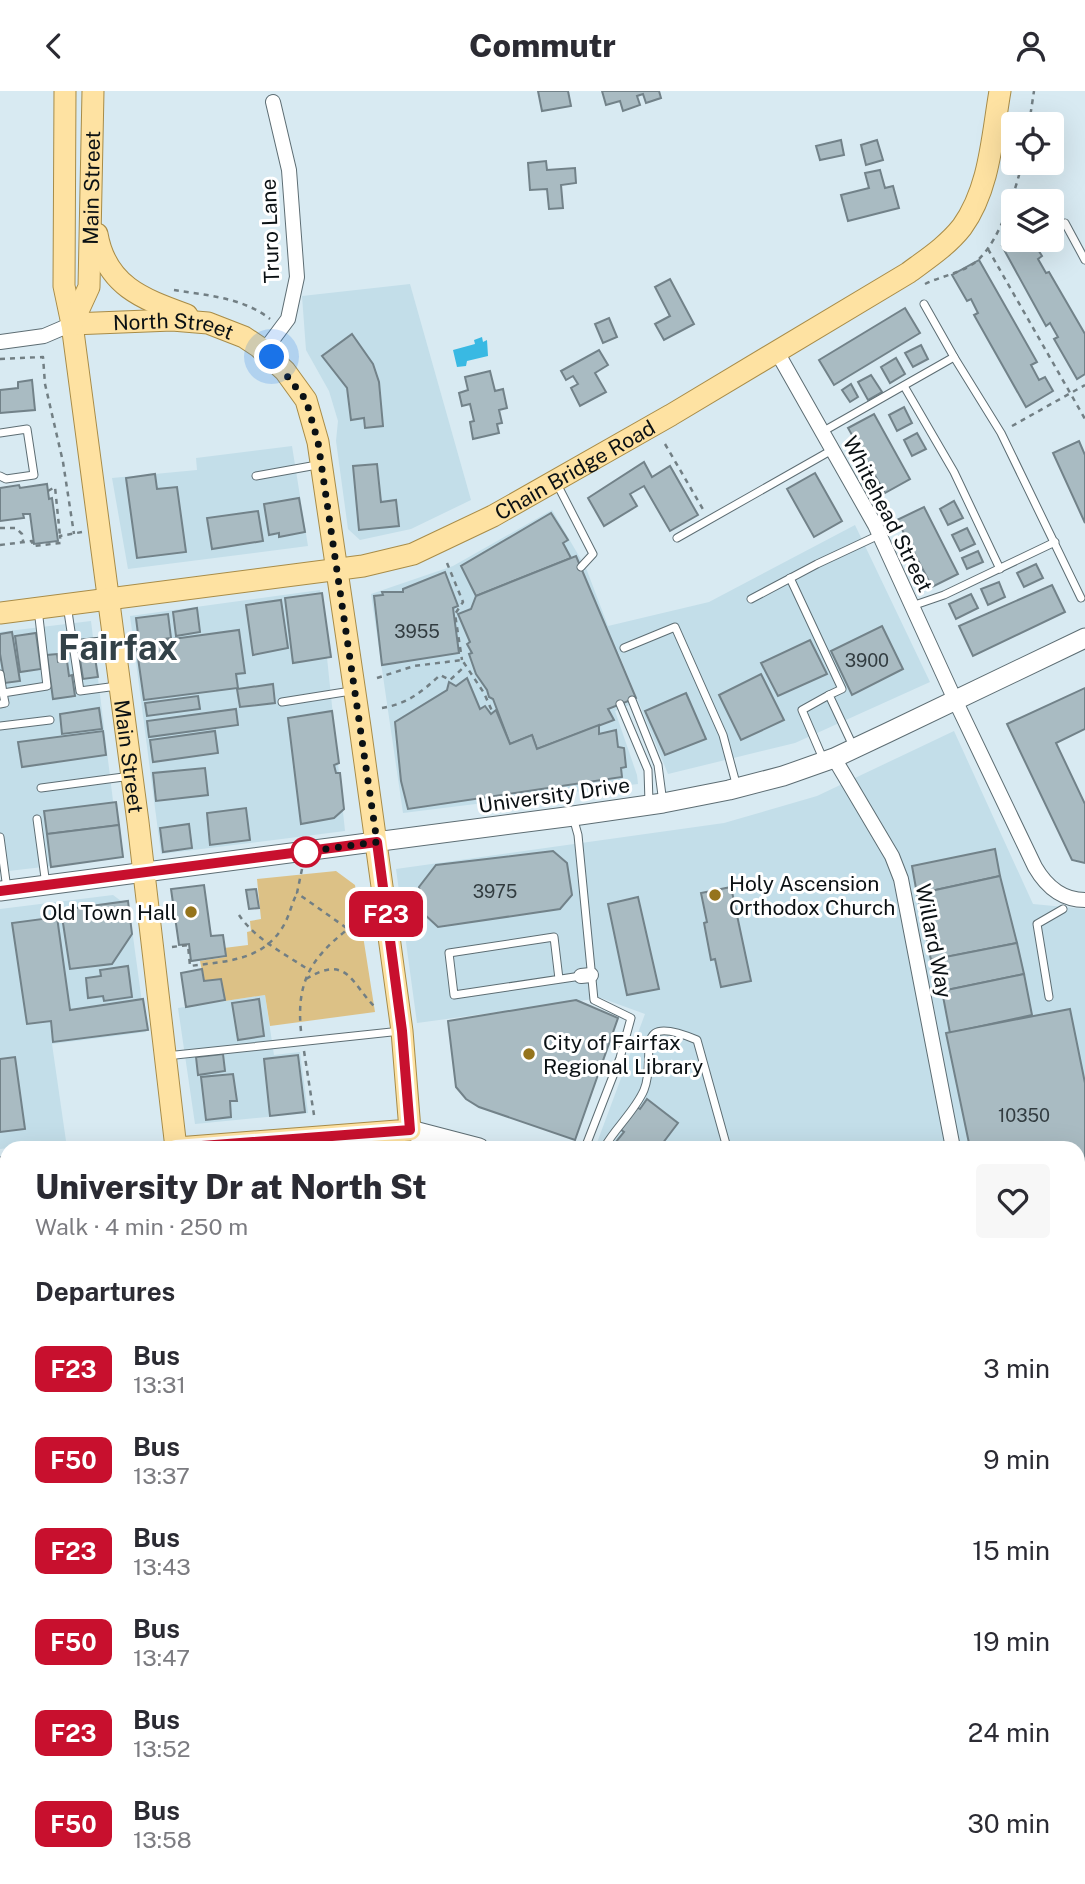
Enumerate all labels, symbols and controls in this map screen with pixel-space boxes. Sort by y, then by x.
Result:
icon: back [35,27,73,65]
text: Commutr [469,27,616,64]
icon: person [1012,27,1050,65]
map controls [1001,112,1064,252]
button: locate [1001,112,1064,175]
street label: Main Street [77,130,105,245]
street label: Truro Lane [256,178,284,284]
button: layers [1001,189,1064,252]
street label: North Street [112,307,238,344]
your location [254,339,289,374]
street label: Chain Bridge Road [490,414,659,525]
street label: Whitehead Street [838,432,938,596]
house number: 3955 [394,621,440,642]
district label: Fairfax [58,627,178,668]
house number: 3900 [845,650,889,671]
street label: Main Street [109,698,149,815]
street label: University Drive [477,772,631,818]
unlabelled marker [291,837,321,867]
place label: Holy Ascension Orthodox Church [729,871,895,920]
house number: 3975 [473,881,517,902]
street label: Willard Way [911,882,957,1000]
marker: Holy Ascension Orthodox Church [707,887,723,903]
line badge: F23 [346,891,426,937]
place label: Old Town Hall [42,900,177,925]
text: F23 [363,900,409,928]
marker: Old Town Hall [183,904,199,920]
place label: City of Fairfax Regional Library [543,1030,703,1079]
marker: City of Fairfax Regional Library [521,1046,537,1062]
house number: 10350 [998,1105,1050,1126]
button: heart [976,1164,1050,1238]
text: University Dr at North St [35,1168,427,1206]
text: Walk · 4 min · 250 m [35,1213,248,1240]
text: Departures [35,1276,175,1307]
text: Bus [133,1340,180,1371]
text: 3 min [983,1353,1050,1384]
text: F23 [51,1355,96,1383]
text: 13:31 [133,1371,186,1398]
text: Bus [133,1431,180,1462]
text: 9 min [983,1444,1050,1475]
text: F50 [50,1446,97,1474]
text: 13:37 [133,1462,190,1489]
text: Bus [133,1522,180,1553]
text: 15 min [972,1535,1050,1566]
text: F23 [51,1537,96,1565]
text: 13:43 [133,1553,191,1580]
text: Bus [133,1613,180,1644]
text: 19 min [973,1626,1050,1657]
text: F50 [50,1628,97,1656]
text: 13:47 [133,1644,190,1671]
text: Bus [133,1704,180,1735]
text: 24 min [968,1717,1050,1748]
text: F23 [51,1719,96,1747]
text: 13:52 [133,1735,190,1762]
text: Bus [133,1795,180,1826]
text: 30 min [967,1808,1050,1839]
text: F50 [50,1810,97,1838]
text: 13:58 [133,1826,192,1853]

